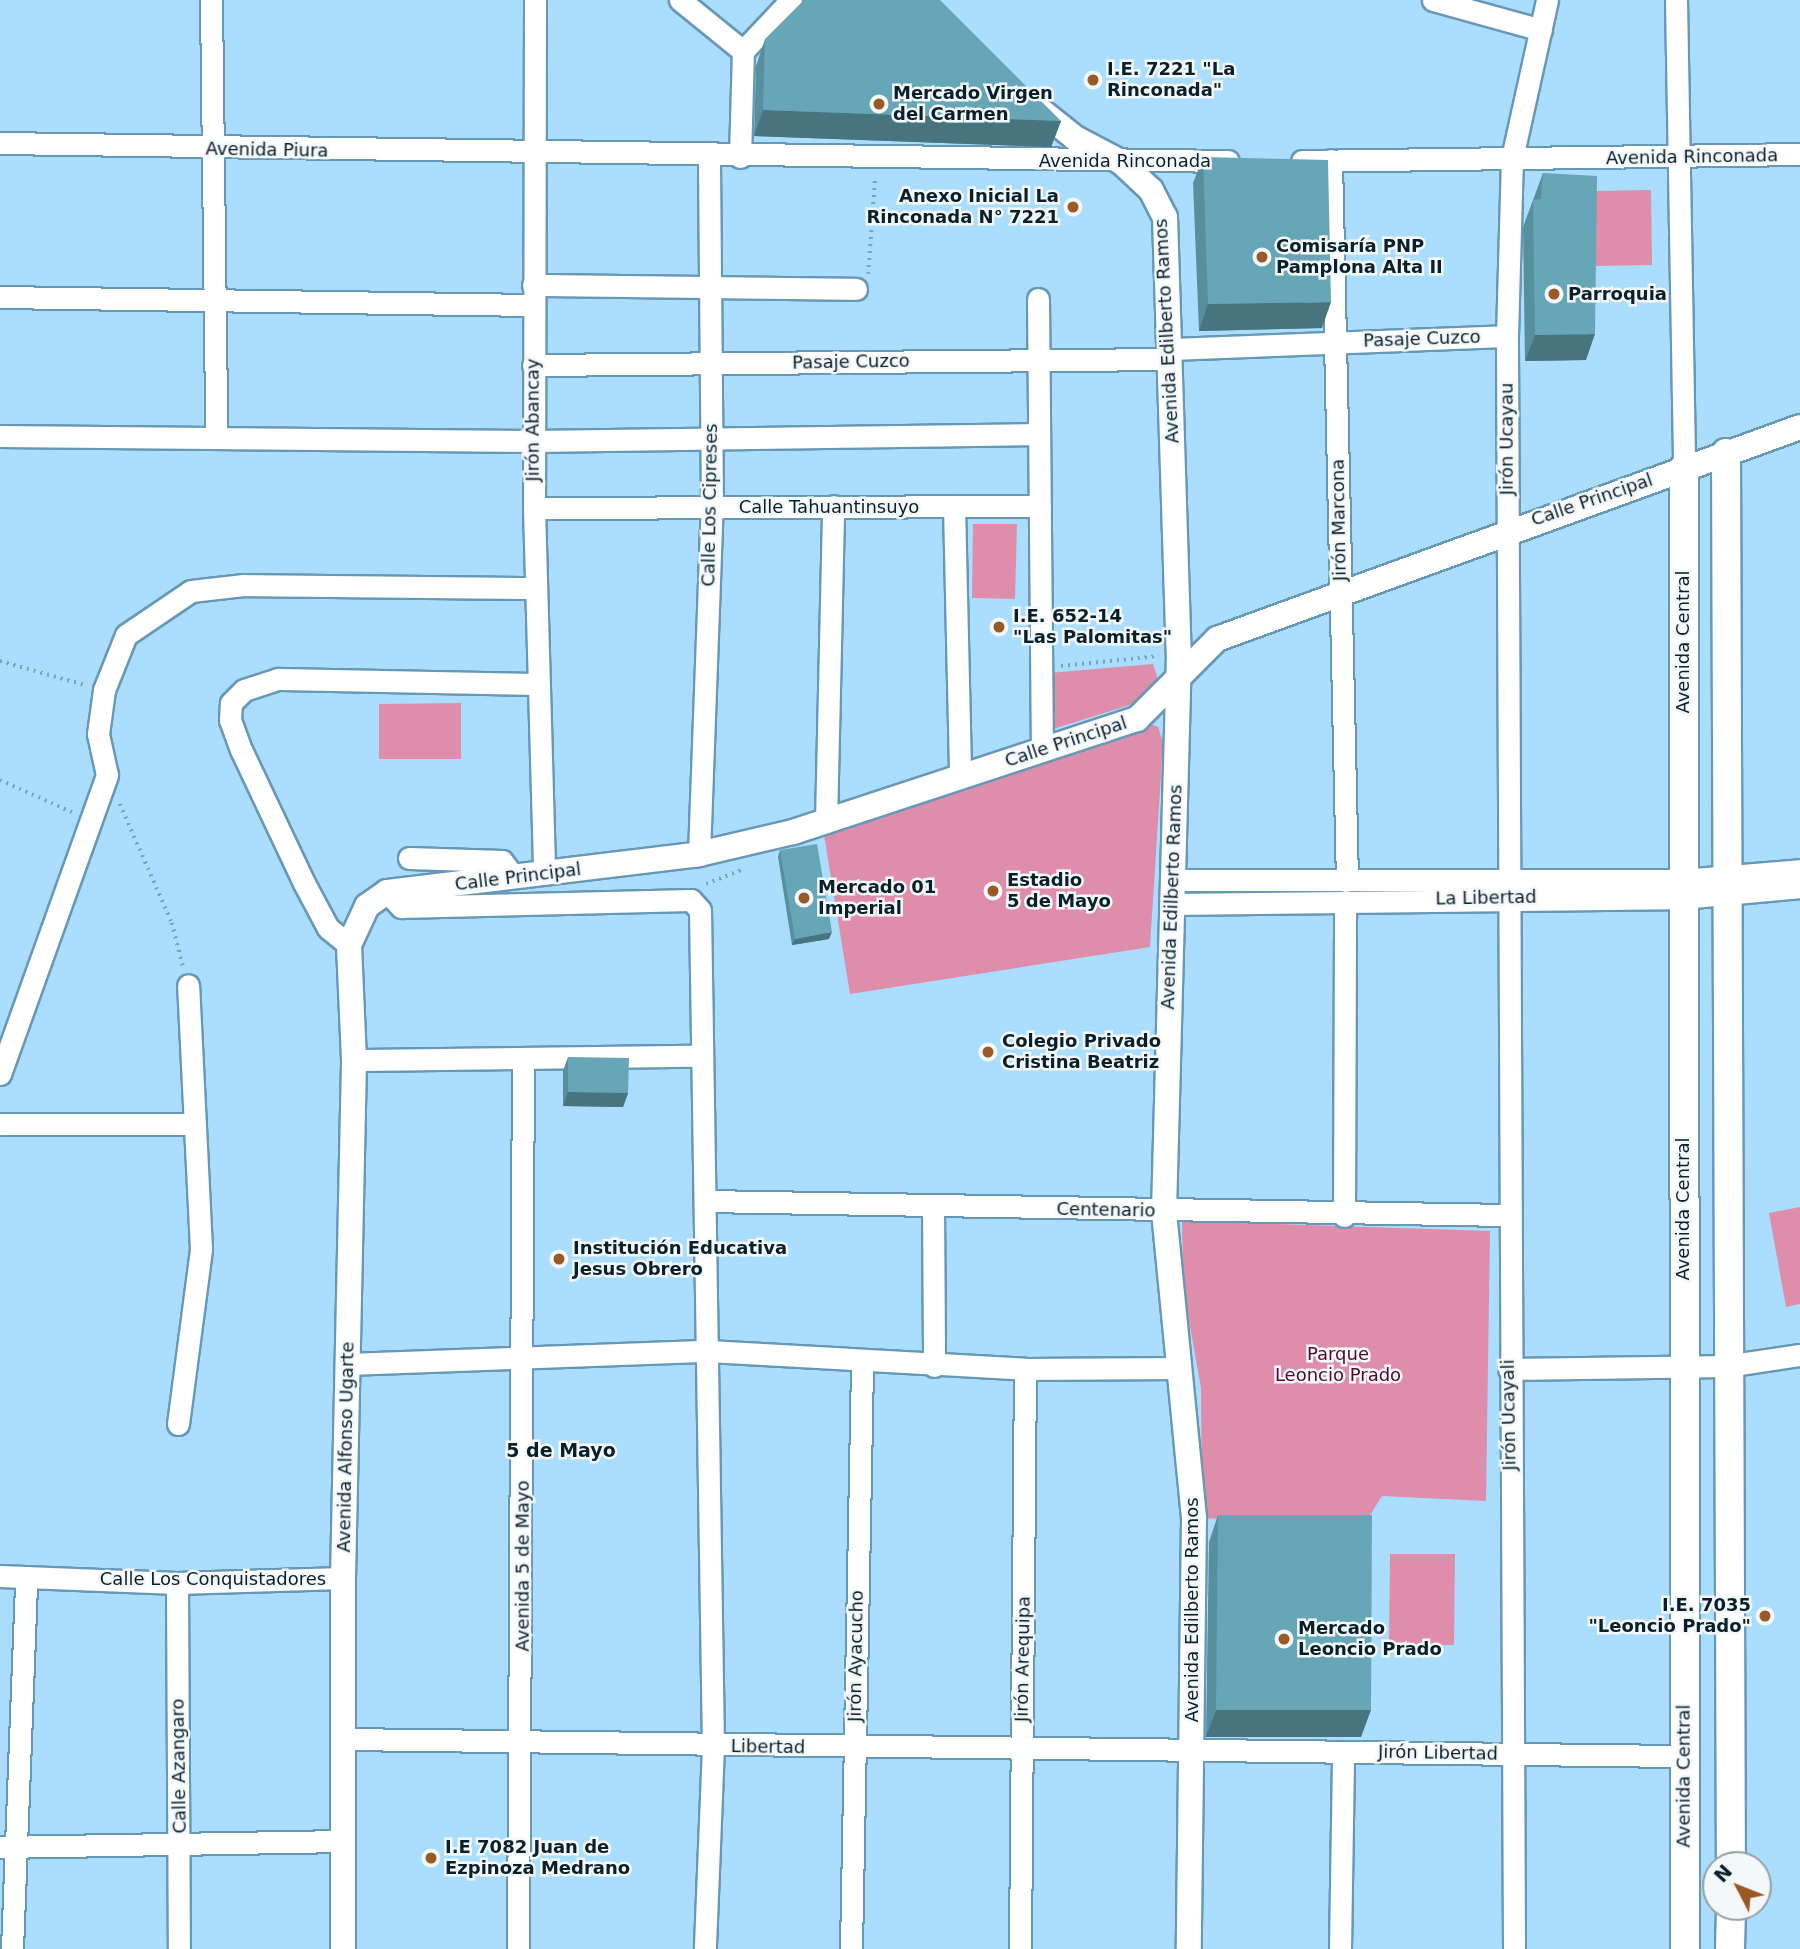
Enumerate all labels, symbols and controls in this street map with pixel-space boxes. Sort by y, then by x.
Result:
place label: I.E. 7221 "La Rinconada" [1107,59,1235,102]
marker: I.E. 7221 "La Rinconada" [1085,72,1101,88]
place label: Mercado Virgen del Carmen [893,83,1053,126]
marker: Mercado Virgen del Carmen [871,96,887,112]
street label: Avenida Piura [205,138,329,162]
street label: Avenida Rinconada [1606,145,1778,169]
street label: Avenida Rinconada [1039,150,1211,172]
place label: Anexo Inicial La Rinconada N° 7221 [866,186,1059,228]
marker: Anexo Inicial La Rinconada N° 7221 [1065,199,1081,215]
street label: Avenida Edilberto Ramos [1150,218,1184,444]
place label: Comisaría PNP Pamplona Alta II [1276,236,1443,278]
marker: Comisaría PNP Pamplona Alta II [1254,249,1270,265]
place label: Parroquia [1568,283,1667,305]
marker: Parroquia [1546,286,1562,302]
street label: Pasaje Cuzco [1363,326,1481,352]
street label: Pasaje Cuzco [792,350,910,374]
street label: Jirón Abancay [522,358,544,482]
street label: Jirón Ucayau [1496,383,1518,495]
street label: Calle Los Cipreses [698,423,722,587]
street label: Jirón Marcona [1327,459,1351,581]
street label: Calle Principal [1528,469,1656,531]
street label: Calle Tahuantinsuyo [739,496,919,518]
street label: Avenida Central [1672,570,1694,714]
place label: I.E. 652-14 "Las Palomitas" [1013,606,1172,648]
marker: I.E. 652-14 "Las Palomitas" [991,619,1007,635]
street label: Calle Principal [1002,712,1130,772]
street label: Avenida Edilberto Ramos [1157,784,1187,1010]
street label: Calle Principal [454,859,582,895]
place label: Estadio 5 de Mayo [1007,870,1111,912]
place label: Mercado 01 Imperial [818,877,936,920]
marker: Estadio 5 de Mayo [985,883,1001,899]
street label: La Libertad [1435,886,1537,910]
marker: Mercado 01 Imperial [796,890,812,906]
place label: Colegio Privado Cristina Beatriz [1002,1031,1161,1074]
marker: Colegio Privado Cristina Beatriz [980,1044,996,1060]
street label: Avenida Central [1672,1137,1694,1281]
street label: Centenario [1056,1198,1156,1222]
place label: Institución Educativa Jesus Obrero [573,1238,787,1280]
marker: Institución Educativa Jesus Obrero [551,1251,567,1267]
street label: Avenida Alfonso Ugarte [333,1341,359,1553]
park label: Parque Leoncio Prado [1275,1344,1401,1386]
street label: Jirón Ucayali [1497,1359,1521,1471]
district label: 5 de Mayo [506,1440,616,1462]
street label: Avenida 5 de Mayo [512,1480,534,1652]
street label: Avenida Edilberto Ramos [1181,1497,1203,1723]
street label: Calle Los Conquistadores [100,1568,326,1590]
street label: Jirón Ayacucho [844,1590,868,1722]
place label: I.E. 7035 "Leoncio Prado" [1588,1595,1751,1638]
street label: Jirón Arequipa [1011,1596,1035,1722]
marker: I.E. 7035 "Leoncio Prado" [1757,1608,1773,1624]
place label: Mercado Leoncio Prado [1298,1618,1442,1660]
marker: Mercado Leoncio Prado [1276,1631,1292,1647]
street label: Calle Azangaro [167,1698,191,1834]
street label: Avenida Central [1673,1704,1695,1848]
street label: Libertad [731,1736,805,1758]
street label: Jirón Libertad [1378,1741,1498,1765]
place label: I.E 7082 Juan de Ezpinoza Medrano [445,1837,630,1880]
marker: I.E 7082 Juan de Ezpinoza Medrano [423,1850,439,1866]
north arrow [1702,1851,1772,1921]
text: N [1709,1860,1736,1887]

